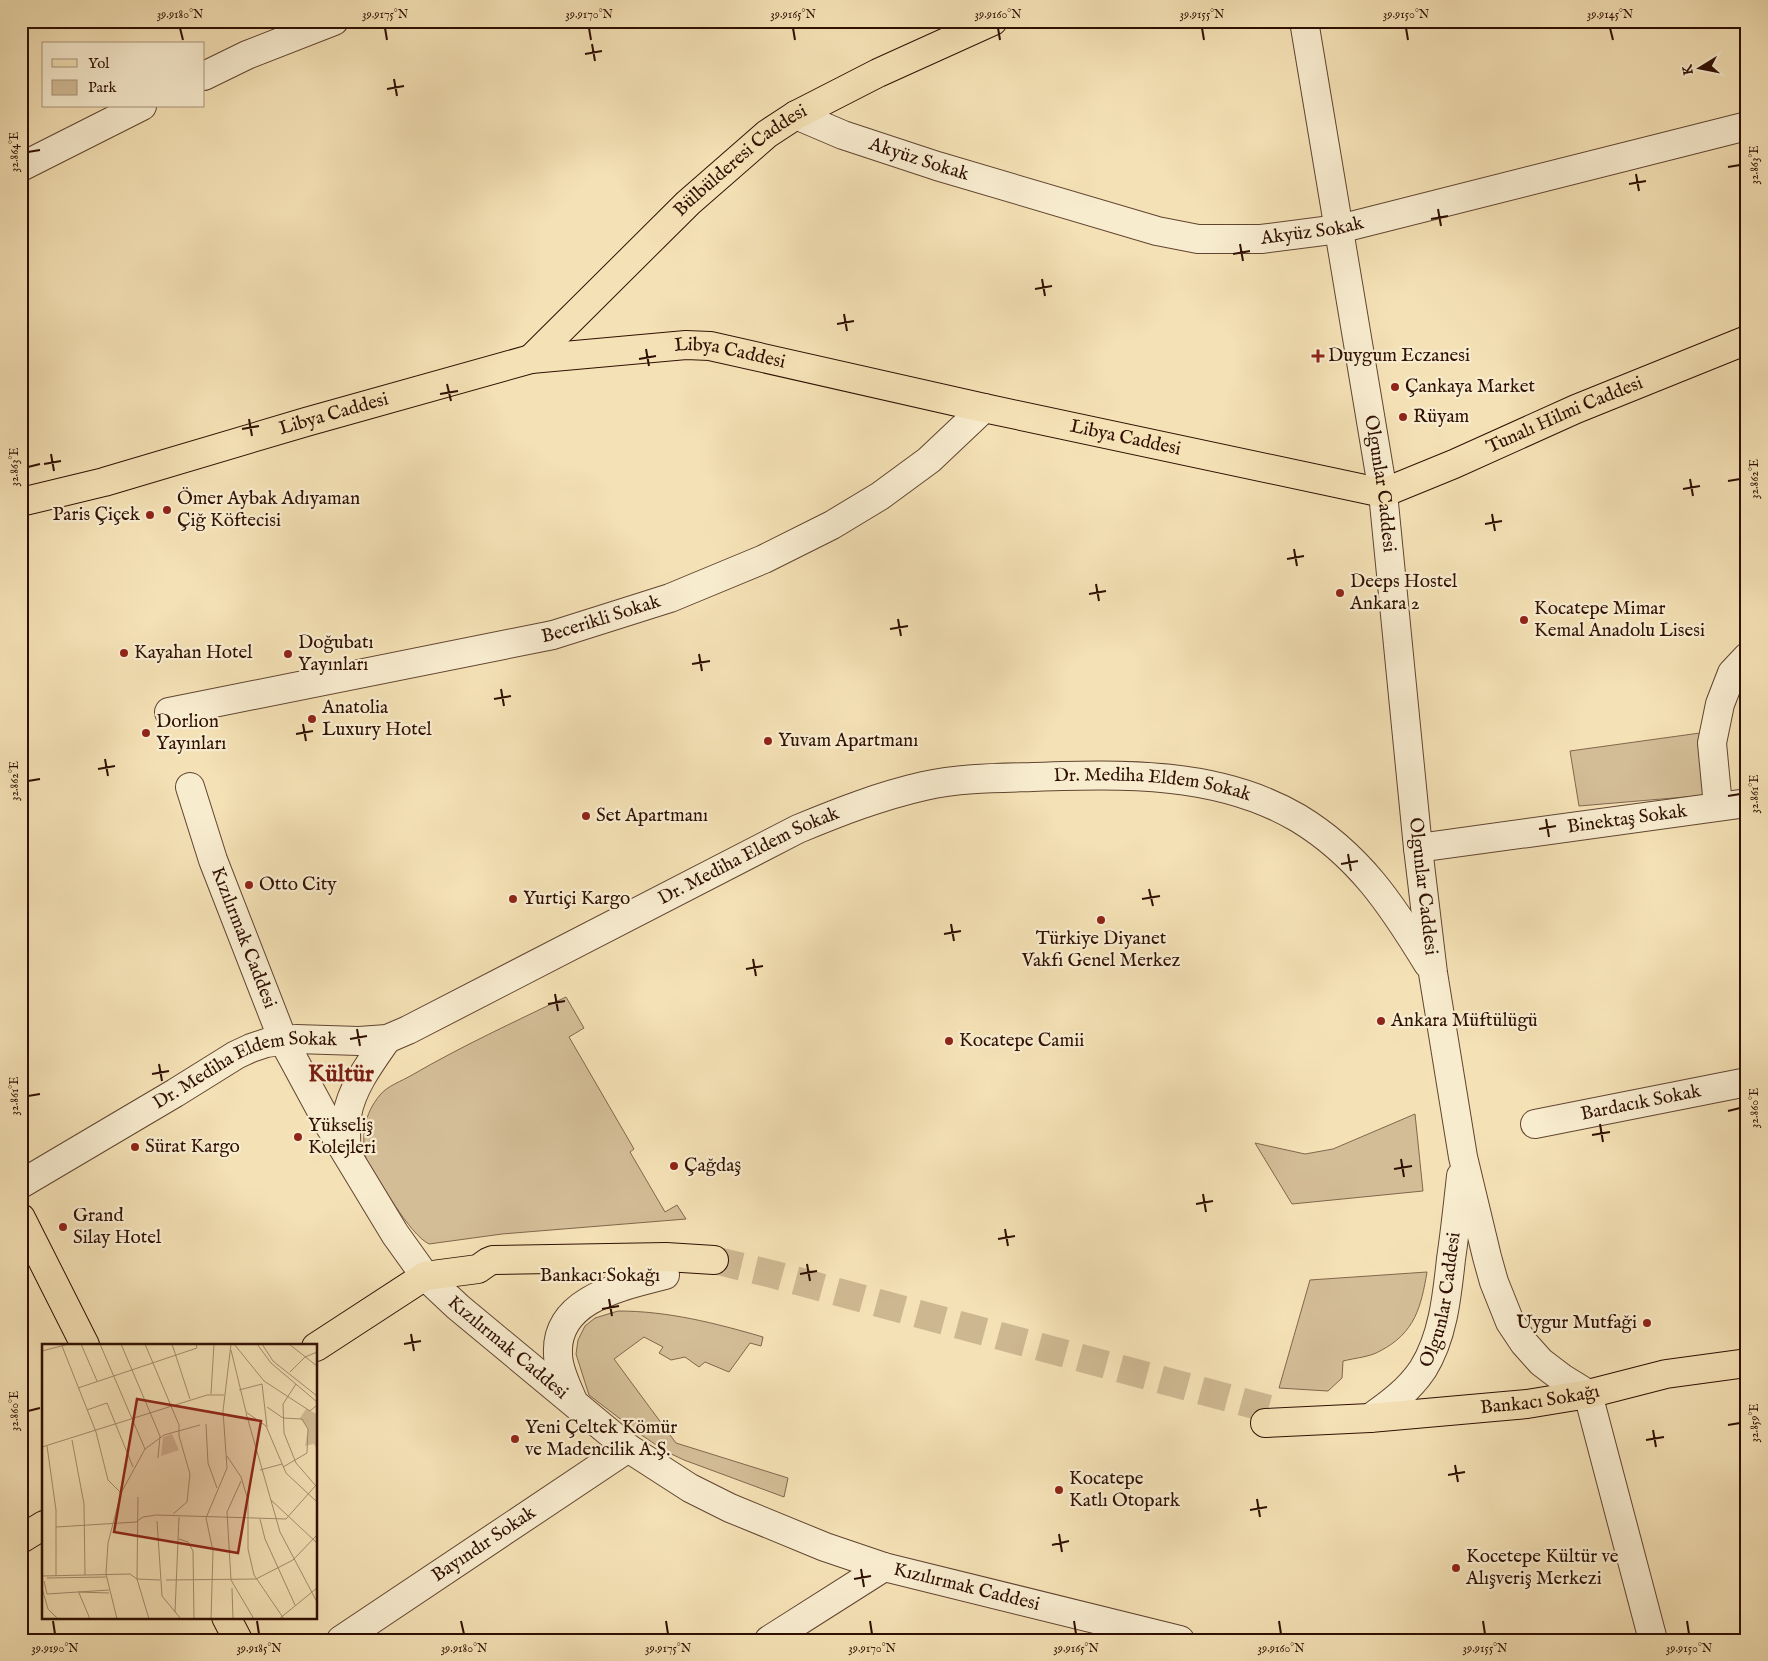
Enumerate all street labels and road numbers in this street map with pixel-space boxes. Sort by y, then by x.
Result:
street label: Bülbülderesi Caddesi [669,99,811,222]
street label: Akyüz Sokak [865,132,973,187]
street label: Akyüz Sokak [1258,211,1367,251]
street label: Libya Caddesi [673,333,788,375]
street label: Tunalı Hilmi Caddesi [1483,371,1647,460]
street label: Libya Caddesi [276,387,391,441]
street label: Olgunlar Caddesi [1358,413,1401,554]
street label: Libya Caddesi [1068,415,1183,462]
street label: Becerikli Sokak [540,590,664,649]
street label: Dr. Mediha Eldem Sokak [1053,763,1255,808]
street label: Binektaş Sokak [1566,799,1689,839]
street label: Dr. Mediha Eldem Sokak [654,801,843,911]
street label: Olgunlar Caddesi [1403,816,1443,957]
street label: Kızılırmak Caddesi [205,864,282,1012]
street label: Dr. Mediha Eldem Sokak [149,1027,338,1115]
street label: Bardacık Sokak [1579,1079,1704,1127]
street label: Olgunlar Caddesi [1414,1231,1467,1372]
street label: Bankacı Sokağı [540,1264,660,1288]
street label: Kızılırmak Caddesi [442,1291,573,1405]
street label: Bankacı Sokağı [1479,1379,1602,1420]
street label: Bayındır Sokak [427,1501,541,1588]
street label: Kızılırmak Caddesi [891,1558,1042,1617]

